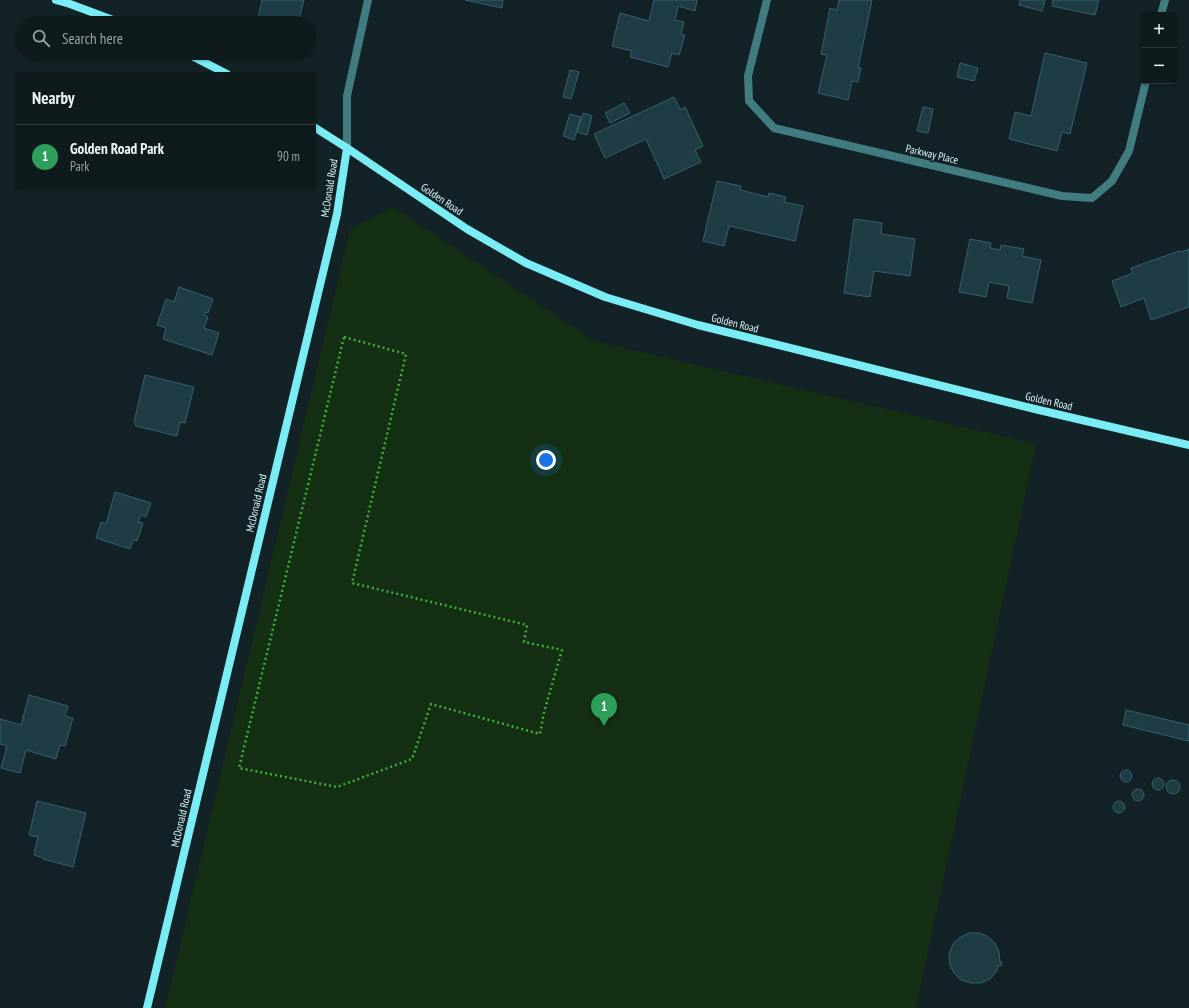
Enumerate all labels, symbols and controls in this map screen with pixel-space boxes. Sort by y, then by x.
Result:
map controls [1141,12,1177,84]
button: + [1141,12,1177,48]
search box [16,16,316,60]
icon: search [30,27,52,49]
text: Search here [62,29,123,48]
button: − [1141,48,1177,84]
text: Nearby [32,87,75,109]
text: Golden Road Park [70,139,164,158]
street label: Parkway Place [904,141,960,167]
text: 1 [42,148,48,165]
text: 90 m [277,148,300,165]
street label: McDonald Road [317,157,341,218]
text: Park [70,158,89,175]
street label: Golden Road [418,180,466,218]
street label: Golden Road [710,310,760,336]
street label: Golden Road [1024,389,1074,413]
your location [536,450,556,470]
street label: McDonald Road [243,472,270,533]
pin: 1 [591,693,617,726]
street label: McDonald Road [168,787,195,848]

